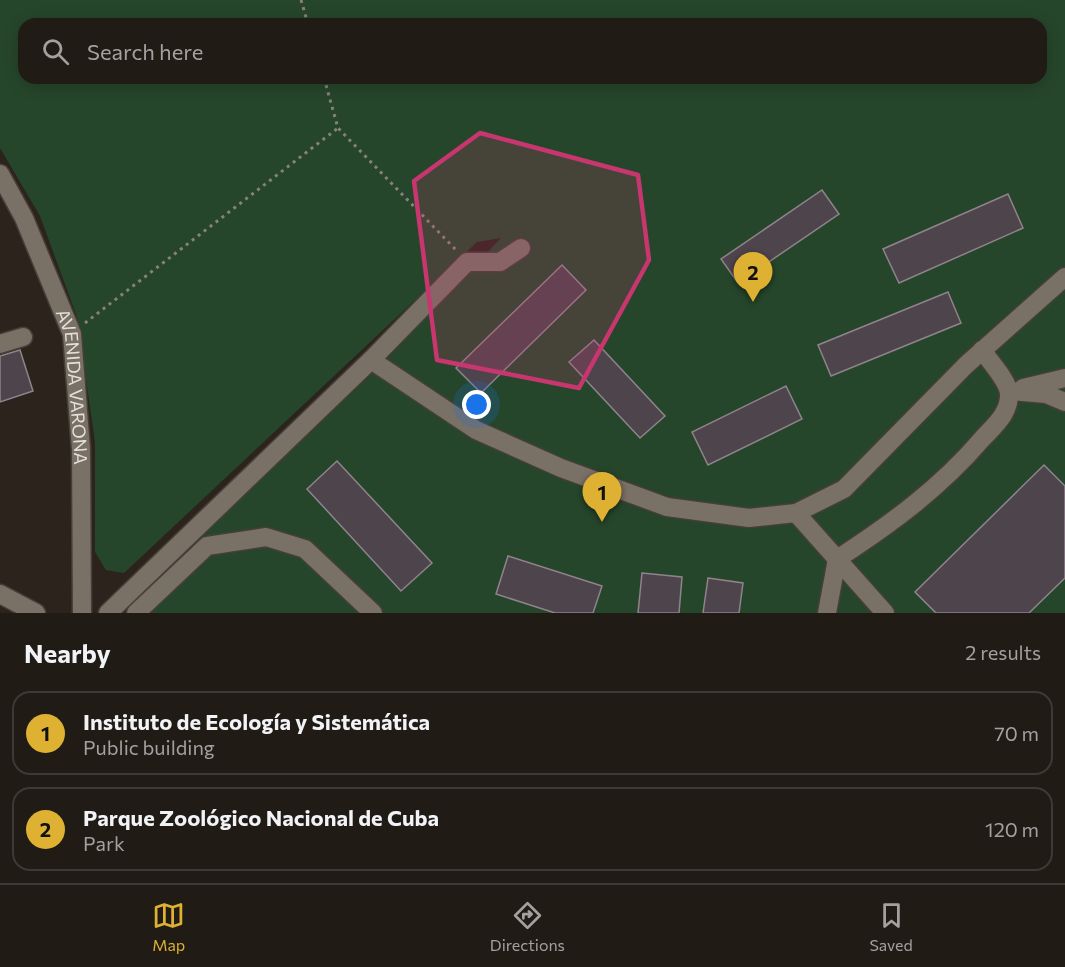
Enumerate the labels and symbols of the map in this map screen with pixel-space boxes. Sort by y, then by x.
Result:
pin: 2 [734,252,772,302]
street label: AVENIDA VARONA [52,305,92,465]
your location [462,390,491,419]
pin: 1 [582,472,622,522]

